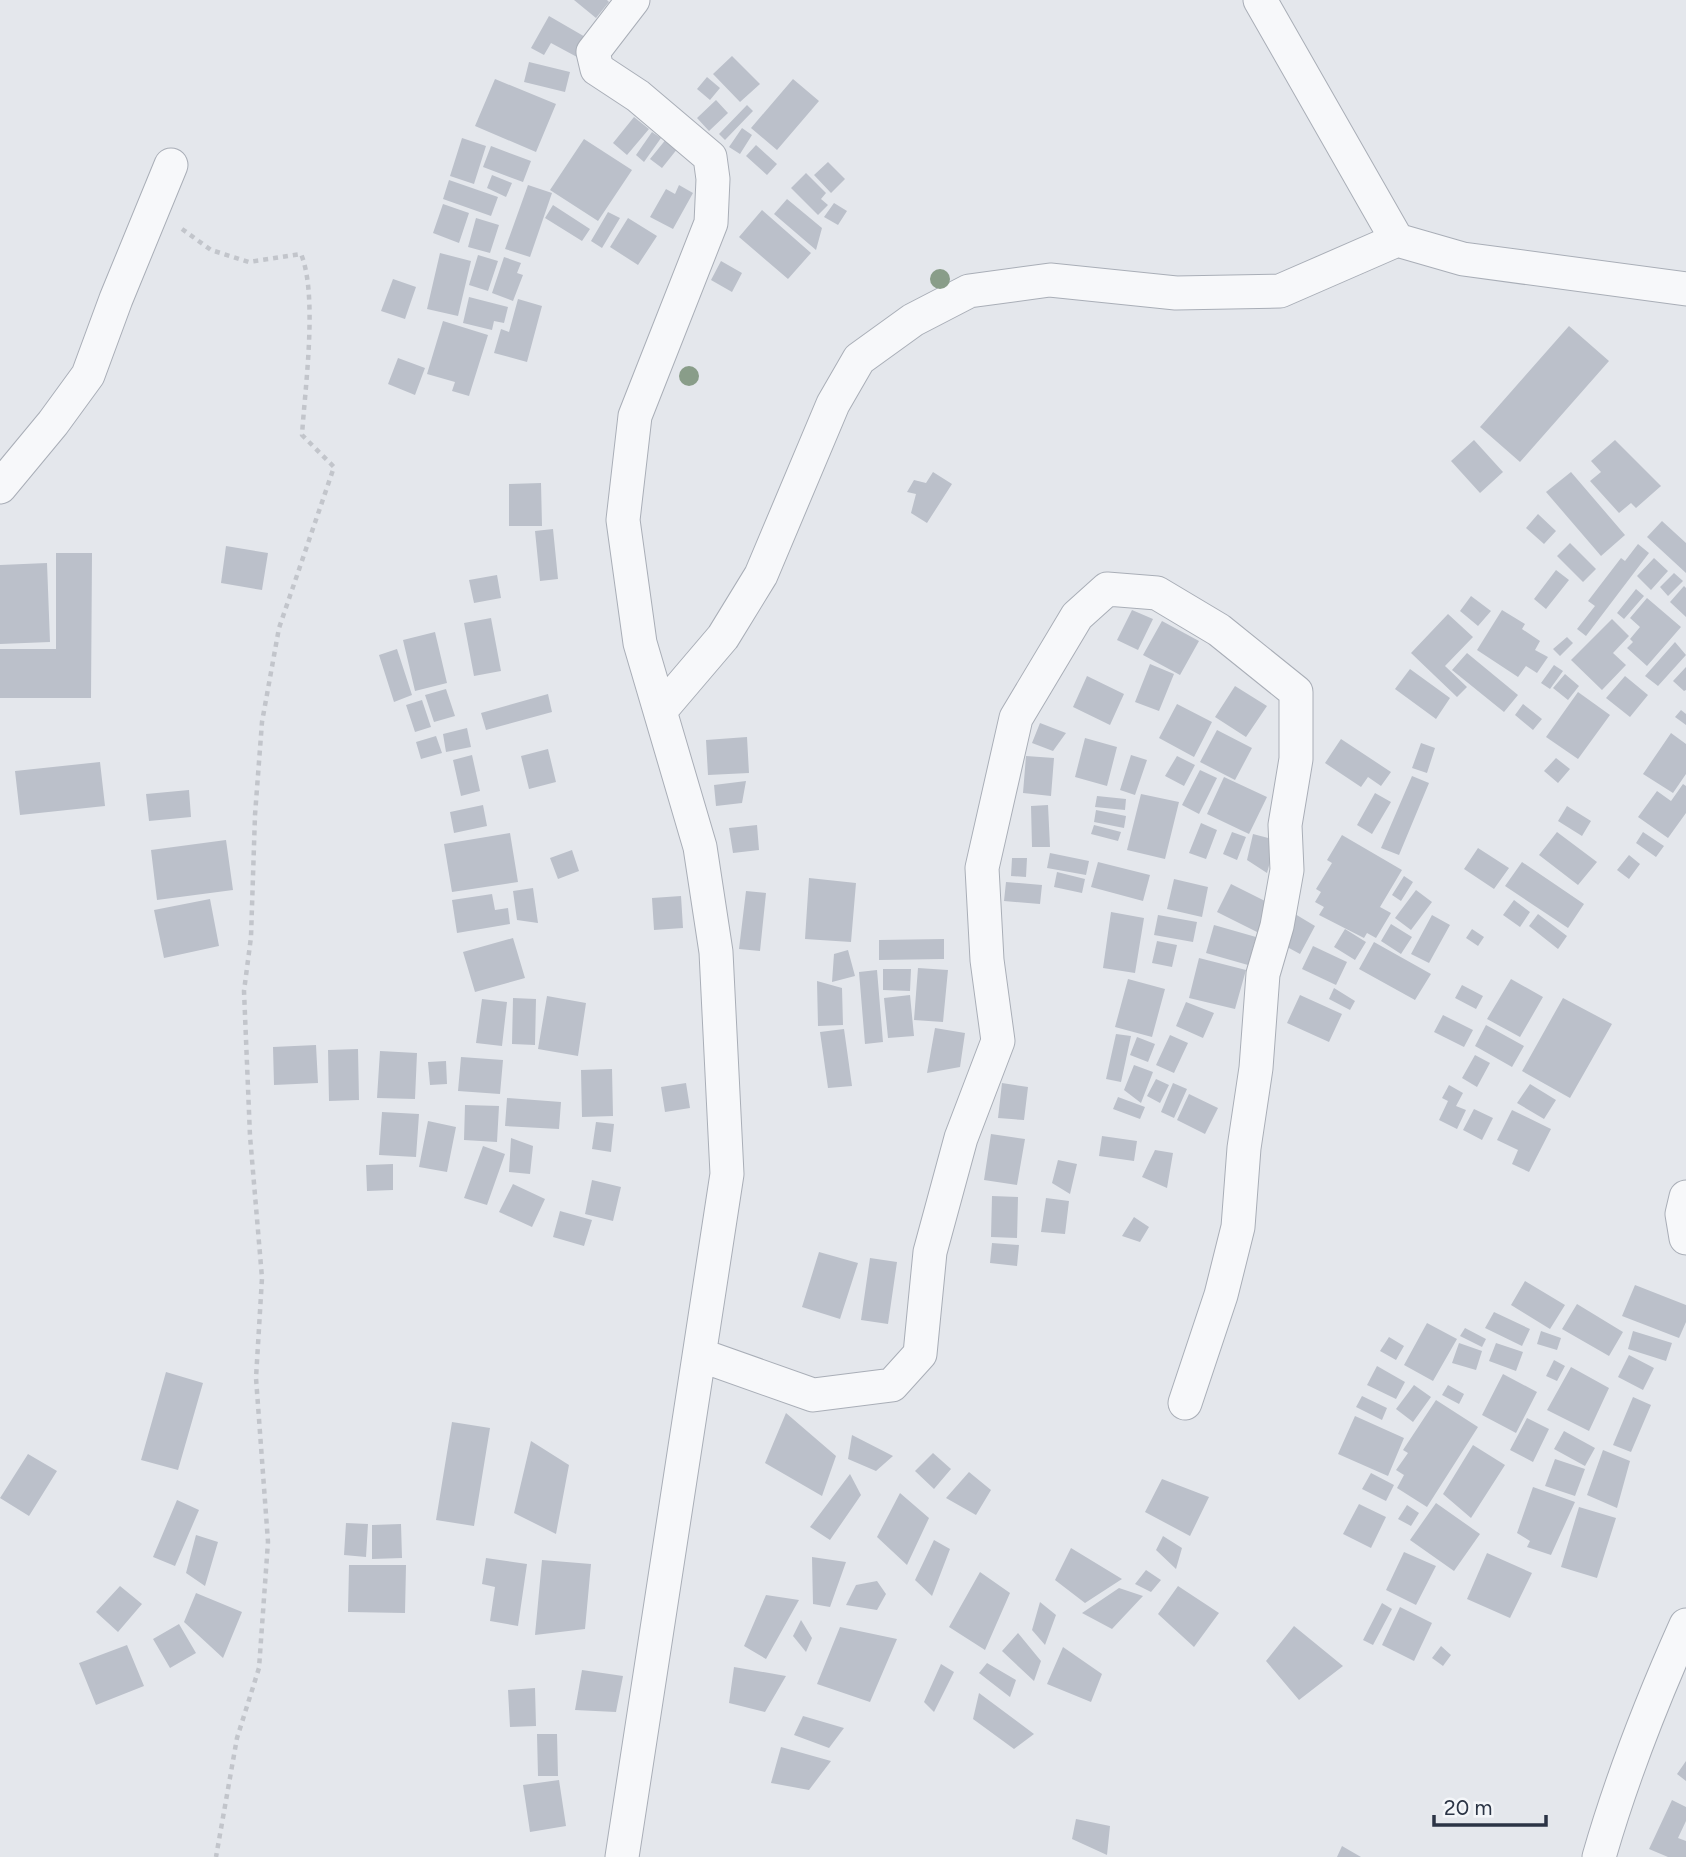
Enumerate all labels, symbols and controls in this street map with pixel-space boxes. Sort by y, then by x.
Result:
scale bar [1434,1784,1546,1828]
text: 20 m [1444,1795,1492,1820]

